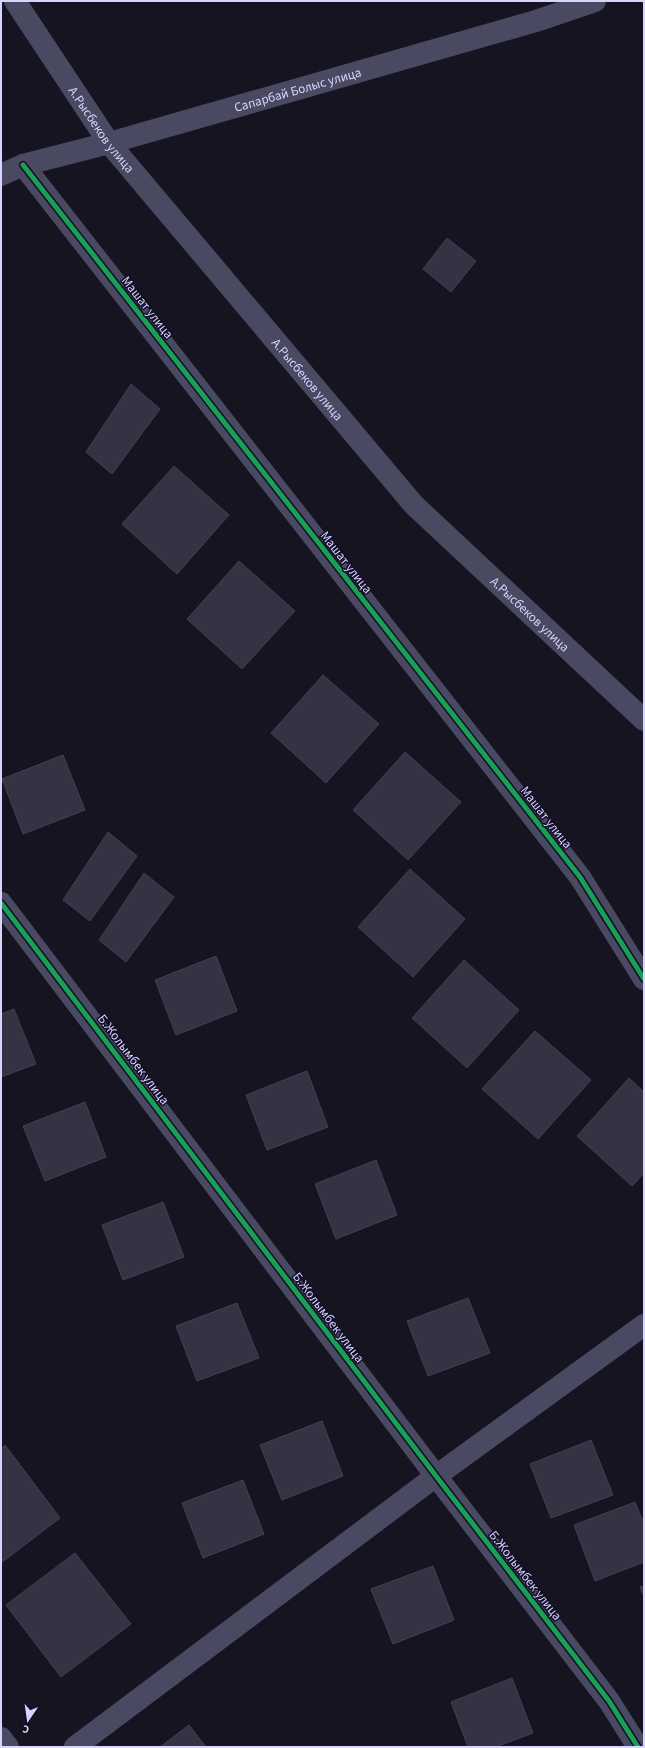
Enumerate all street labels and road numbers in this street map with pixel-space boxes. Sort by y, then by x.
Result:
street label: Сапарбай Болыс улица [232,63,363,117]
street label: А.Рысбеков улица [64,83,138,177]
street label: Машат улица [117,273,177,343]
street label: А.Рысбеков улица [267,335,347,425]
street label: Машат улица [316,528,376,598]
street label: А.Рысбеков улица [486,573,573,656]
street label: Машат улица [516,783,576,853]
street label: Б.Жолымбек улица [93,1011,173,1109]
street label: Б.Жолымбек улица [288,1269,368,1367]
street label: Б.Жолымбек улица [485,1527,566,1624]

